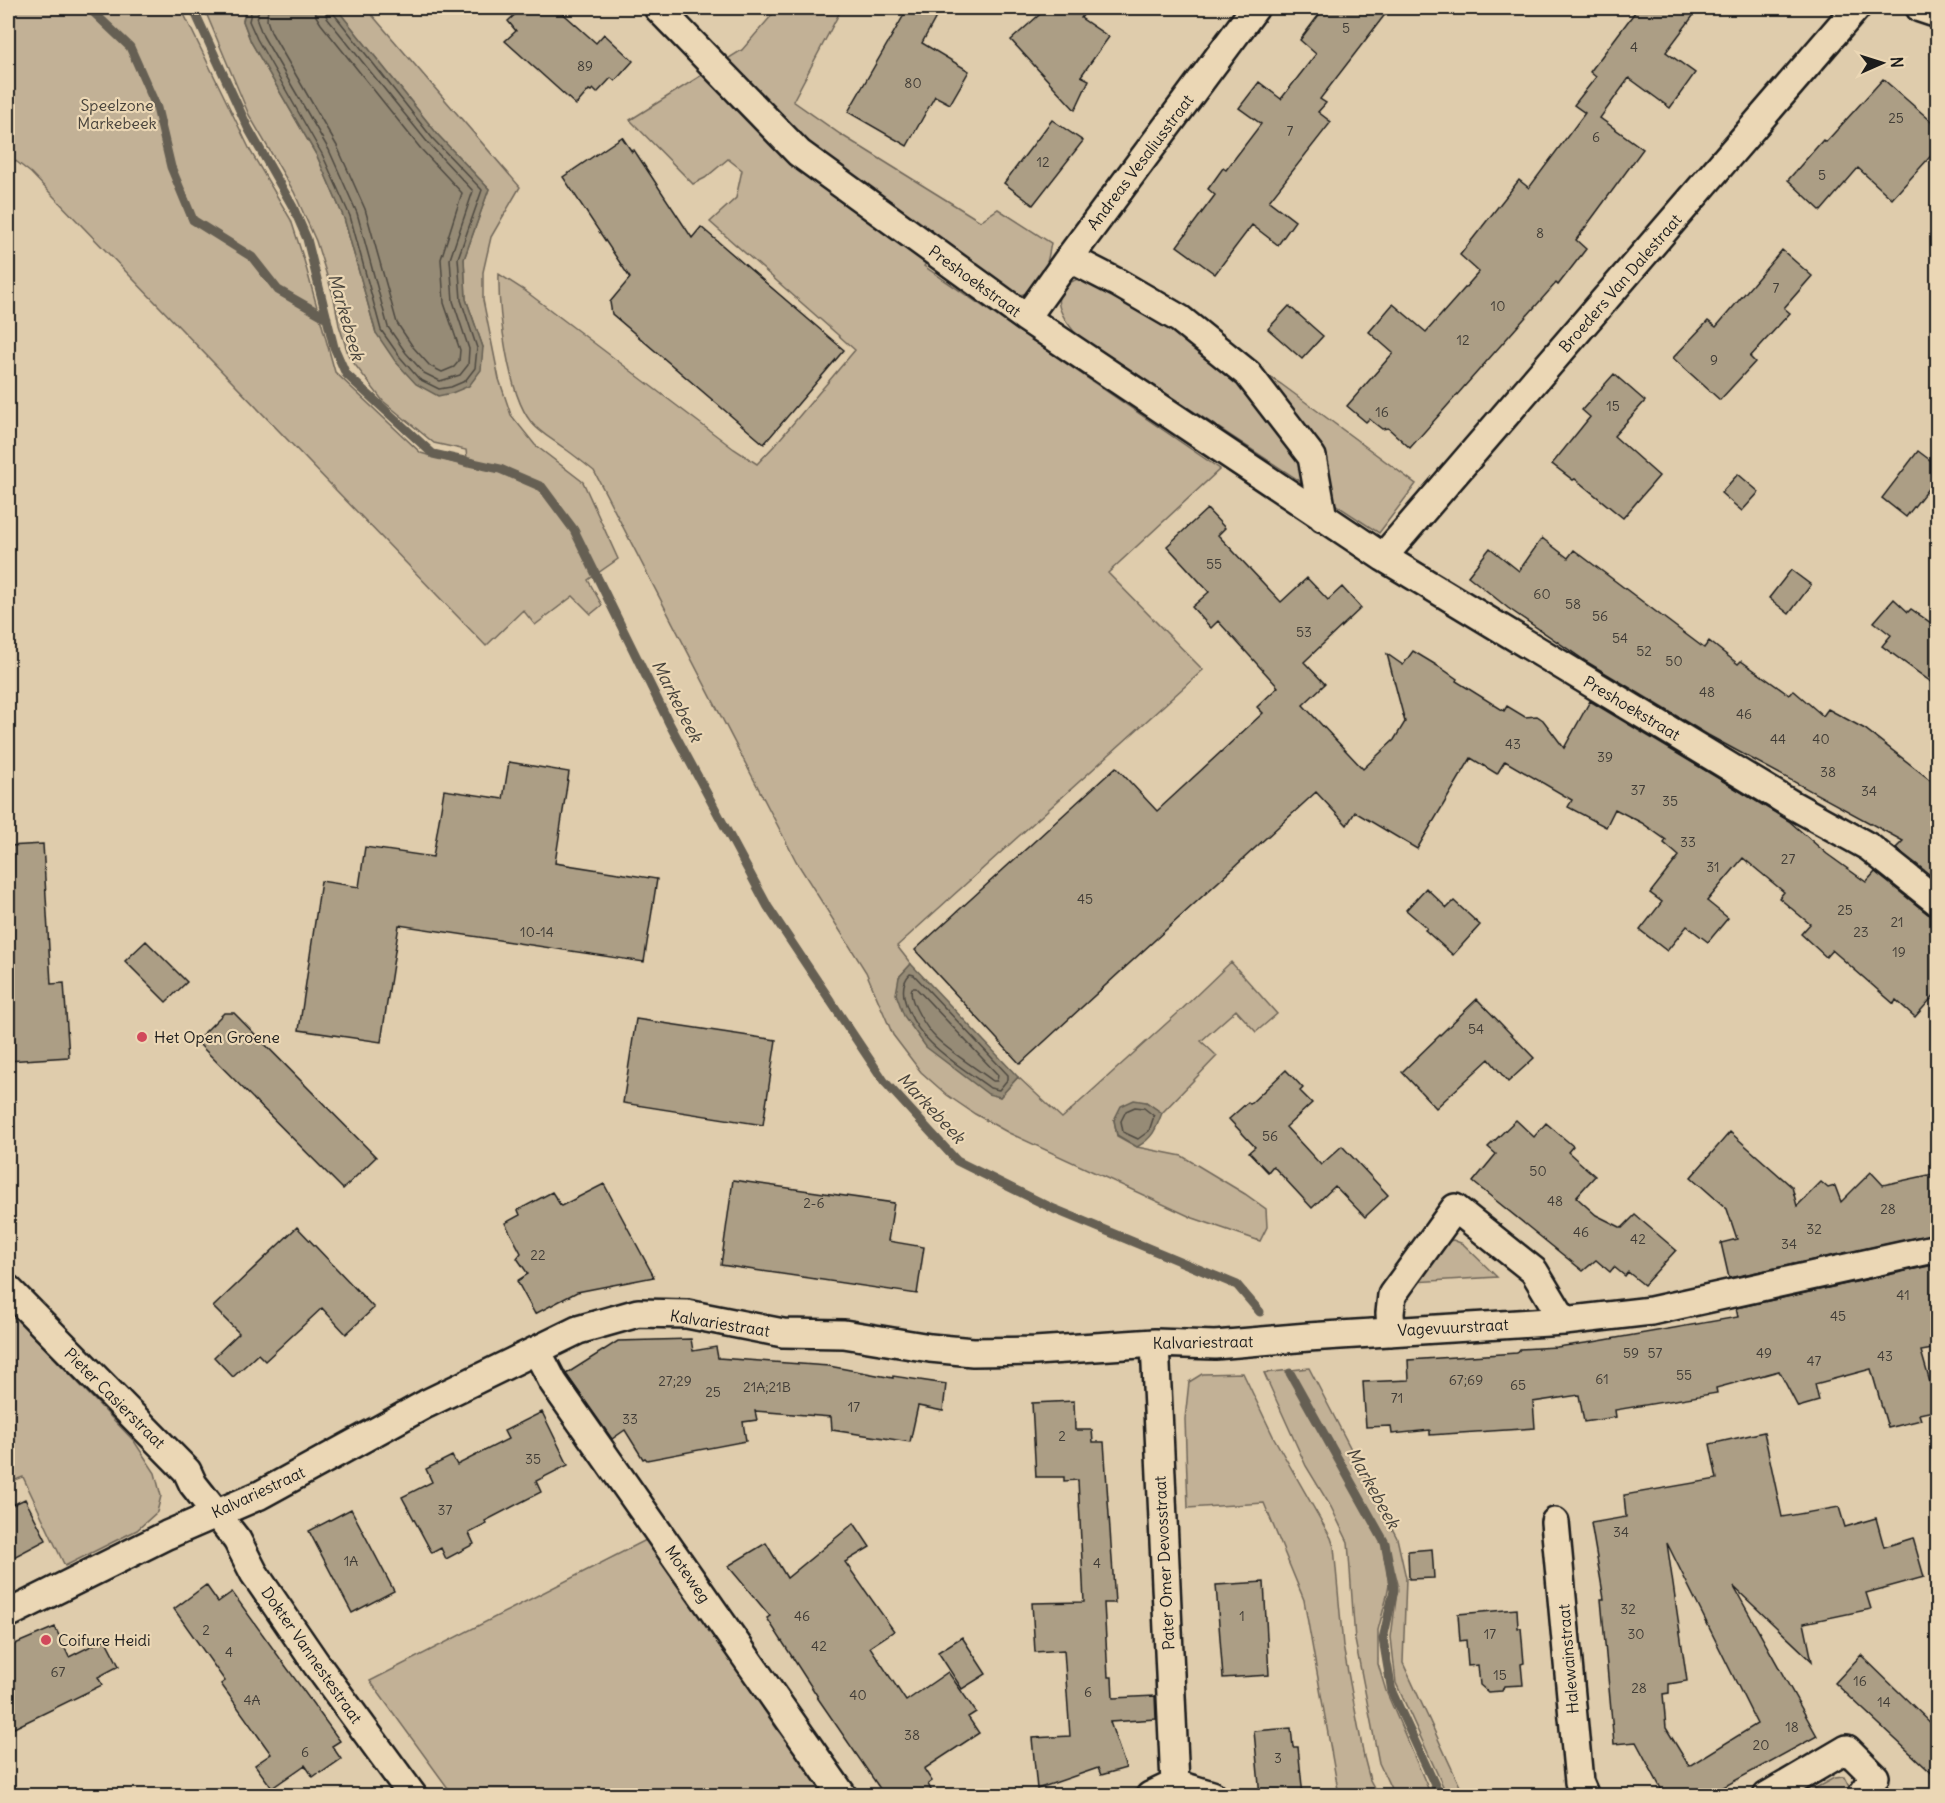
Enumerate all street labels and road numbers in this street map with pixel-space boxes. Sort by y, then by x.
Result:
street label: Andreas Vesaliusstraat [1082,90,1198,234]
street label: Broeders Van Dalestraat [1554,209,1686,356]
street label: Preshoekstraat [925,241,1026,322]
street label: Preshoekstraat [1580,671,1684,745]
street label: Kalvariestraat [669,1305,772,1341]
street label: Vagevuurstraat [1397,1314,1510,1340]
street label: Kalvariestraat [1152,1331,1254,1353]
street label: Pieter Casierstraat [60,1343,170,1453]
street label: Kalvariestraat [208,1461,308,1522]
street label: Pater Omer Devosstraat [1149,1475,1179,1651]
street label: Moteweg [661,1541,715,1607]
street label: Dokter Vannestestraat [257,1583,367,1728]
street label: Halewainstraat [1553,1603,1583,1715]

